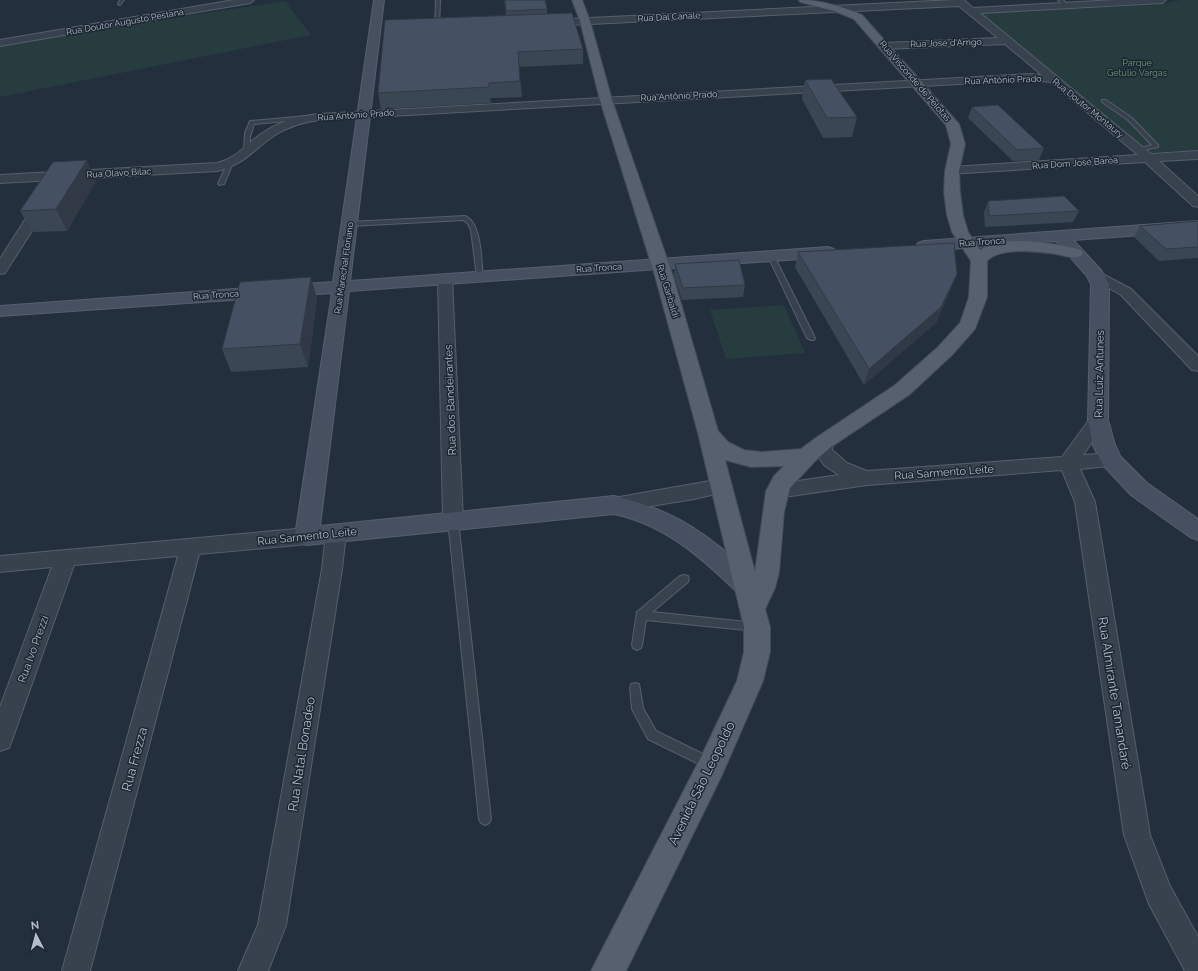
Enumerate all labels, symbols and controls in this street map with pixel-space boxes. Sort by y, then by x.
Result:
street label: Rua Doutor Augusto Pestana [65,7,185,37]
street label: Rua Dal Canale [637,10,701,24]
street label: Rua José d'Arrigo [910,37,982,49]
street label: Rua Visconde de Pelotas [877,39,953,124]
park label: Parque Getúlio Vargas [1107,58,1168,78]
street label: Rua Antônio Prado [964,74,1042,86]
street label: Rua Doutor Montaury [1050,76,1126,140]
street label: Rua Antônio Prado [640,89,718,103]
street label: Rua Antônio Prado [317,107,395,123]
street label: Rua Dom José Baréa [1032,155,1118,171]
street label: Rua Olavo Bilac [86,166,152,180]
street label: Rua Marechal Floriano [333,221,355,315]
street label: Rua Tronca [959,235,1005,249]
street label: Rua Tronca [576,261,622,275]
street label: Rua Garibaldi [655,263,681,319]
street label: Rua Tronca [193,288,239,302]
street label: Rua Luiz Antunes [1092,330,1107,418]
street label: Rua dos Bandeirantes [442,344,459,456]
street label: Rua Sarmento Leite [894,462,995,482]
street label: Rua Sarmento Leite [257,525,358,548]
street label: Rua Ivo Prezzi [15,614,52,684]
street label: Rua Almirante Tamandaré [1095,616,1134,771]
street label: Rua Natal Bonadeo [285,695,318,812]
street label: Avenida São Leopoldo [665,719,738,847]
street label: Rua Frezza [119,726,150,793]
north arrow [16,915,56,955]
text: N [30,919,40,932]

